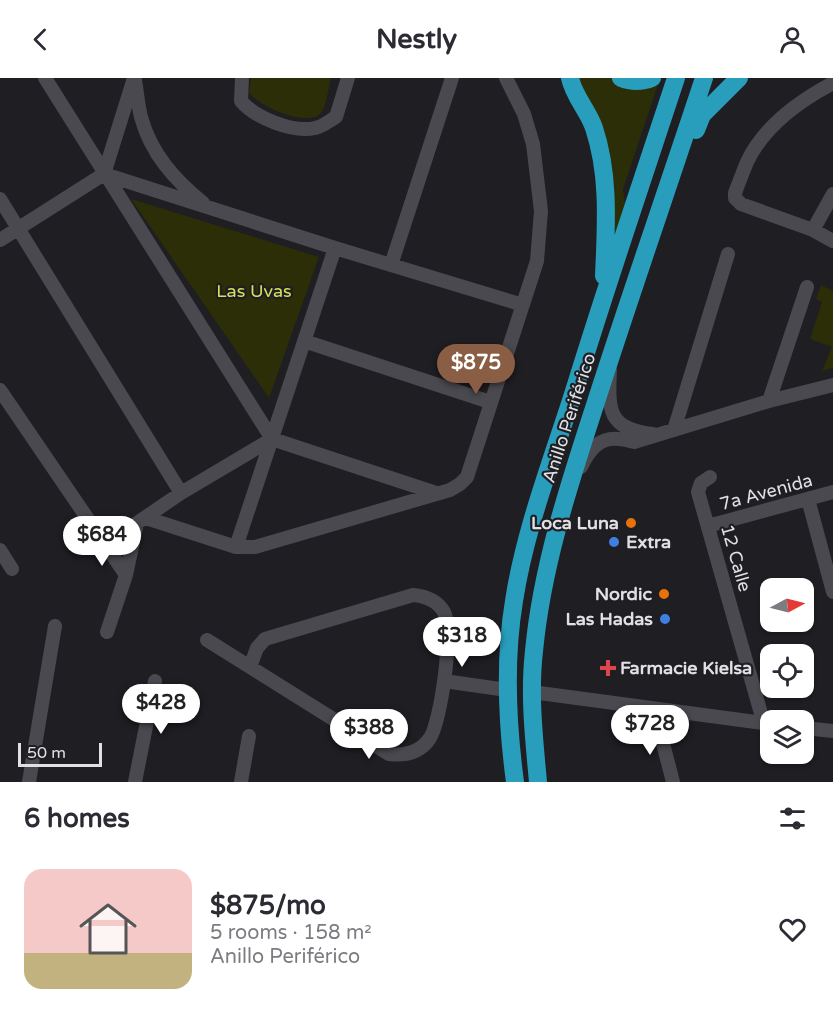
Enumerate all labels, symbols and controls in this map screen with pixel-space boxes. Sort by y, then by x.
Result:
icon: back [24,23,57,56]
text: Nestly [376,23,457,56]
icon: person [776,23,809,56]
park label: Las Uvas [216,280,292,302]
pin: $875 [440,344,512,395]
street label: Anillo Periférico [538,350,600,486]
text: $875 [451,351,501,375]
street label: 7a Avenida [717,469,815,515]
place label: Loca Luna [531,512,619,534]
pin: $684 [66,516,138,567]
marker: Loca Luna [624,516,638,530]
street label: 12 Calle [716,522,756,594]
text: $684 [77,523,127,547]
place label: Extra [626,531,671,553]
marker: Extra [607,535,621,549]
north arrow [760,578,814,632]
map controls [760,578,814,764]
place label: Nordic [595,583,652,605]
marker: Nordic [657,587,671,601]
place label: Las Hadas [565,608,653,630]
marker: Las Hadas [658,612,672,626]
pin: $318 [426,617,498,668]
text: $318 [437,624,487,648]
button: locate [760,644,814,698]
place label: Farmacie Kielsa [620,657,752,679]
marker: Farmacie Kielsa [601,661,615,675]
pin: $428 [125,684,197,735]
text: $428 [136,691,186,715]
pin: $728 [614,705,686,756]
pin: $388 [333,709,405,760]
button: layers [760,710,814,764]
text: $728 [625,712,675,736]
text: $388 [344,716,394,740]
scale bar [18,740,102,768]
text: 50 m [27,743,66,763]
icon: filters [776,802,809,835]
text: 6 homes [24,803,130,834]
text: $875/mo [210,890,326,921]
icon: home [72,893,144,965]
icon: heart [776,913,809,946]
text: 5 rooms · 158 m² [210,921,372,945]
text: Anillo Periférico [210,945,360,969]

